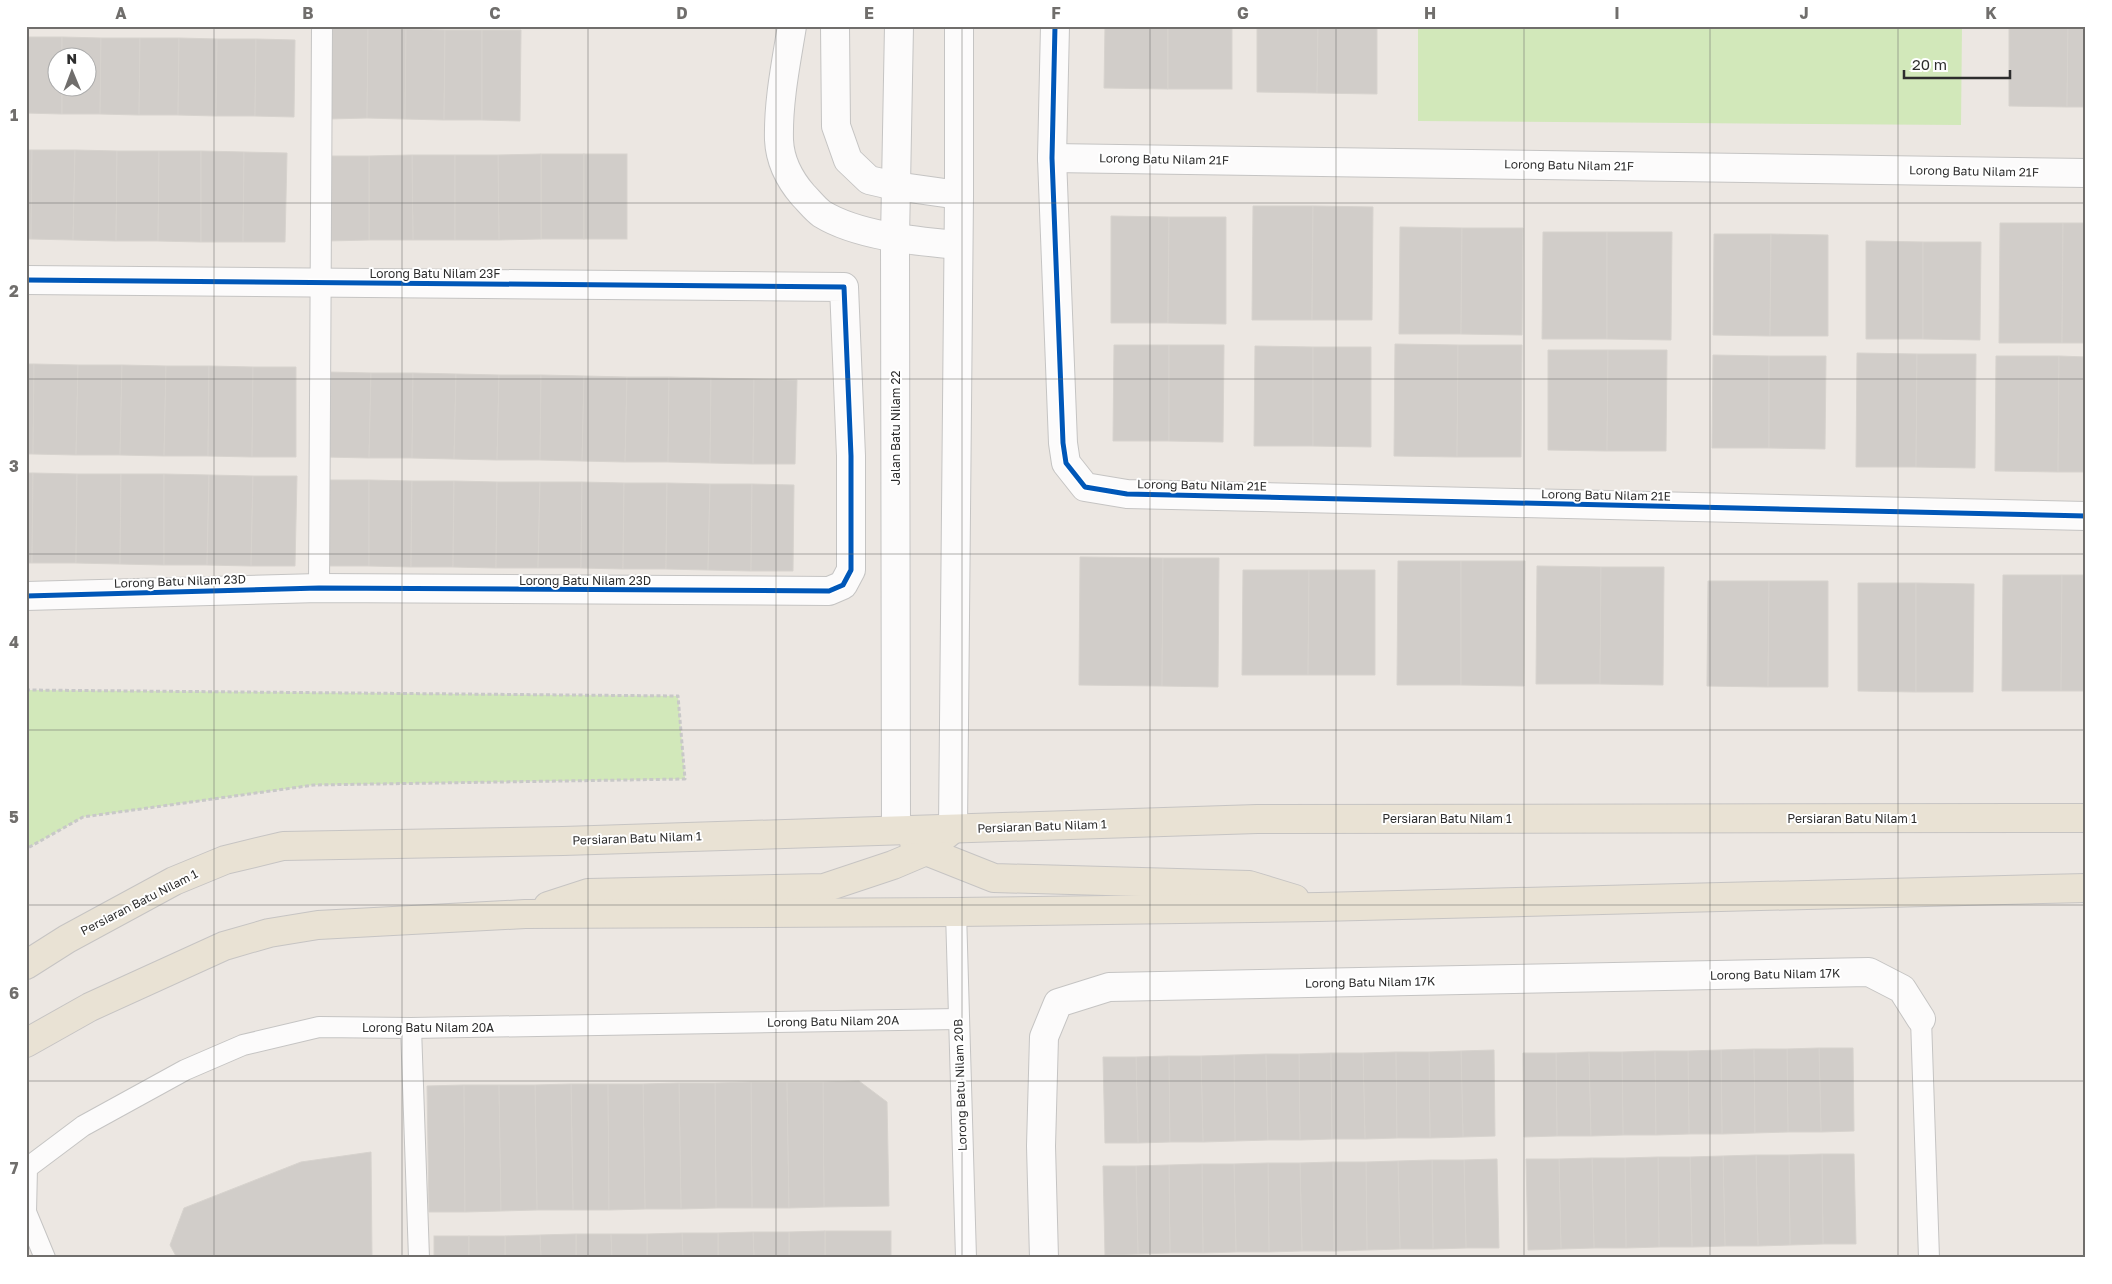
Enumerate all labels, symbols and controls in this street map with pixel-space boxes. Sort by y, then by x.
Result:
text: A [115,3,127,23]
text: B [302,3,314,23]
text: C [489,3,501,23]
text: D [676,3,688,23]
text: E [864,3,874,23]
text: F [1051,3,1061,23]
text: G [1237,3,1249,23]
text: H [1424,3,1436,23]
text: I [1614,3,1620,23]
text: J [1799,3,1809,23]
text: K [1985,3,1997,23]
north arrow [48,48,98,98]
scale bar [1904,48,2011,80]
text: N [66,50,77,67]
text: 20 m [1912,55,1947,73]
text: 1 [10,105,18,125]
street label: Lorong Batu Nilam 21F [1099,150,1229,168]
street label: Lorong Batu Nilam 21F [1504,156,1634,174]
street label: Lorong Batu Nilam 21F [1909,162,2039,180]
street label: Lorong Batu Nilam 23F [370,266,500,281]
text: 2 [9,281,19,301]
street label: Jalan Batu Nilam 22 [888,371,903,485]
text: 3 [9,456,19,476]
street label: Lorong Batu Nilam 21E [1137,476,1267,494]
street label: Lorong Batu Nilam 21E [1541,486,1671,504]
street label: Lorong Batu Nilam 23D [114,571,246,591]
street label: Lorong Batu Nilam 23D [519,573,651,588]
text: 4 [9,632,19,652]
text: 5 [9,807,19,827]
street label: Persiaran Batu Nilam 1 [1382,811,1512,826]
street label: Persiaran Batu Nilam 1 [1787,811,1917,826]
street label: Persiaran Batu Nilam 1 [977,816,1107,836]
street label: Persiaran Batu Nilam 1 [572,828,702,848]
street label: Persiaran Batu Nilam 1 [78,866,200,938]
street label: Lorong Batu Nilam 17K [1710,965,1840,983]
street label: Lorong Batu Nilam 17K [1305,973,1435,991]
text: 6 [9,983,19,1003]
street label: Lorong Batu Nilam 20A [767,1012,899,1030]
street label: Lorong Batu Nilam 20B [950,1019,970,1151]
street label: Lorong Batu Nilam 20A [362,1020,494,1035]
text: 7 [10,1158,19,1178]

